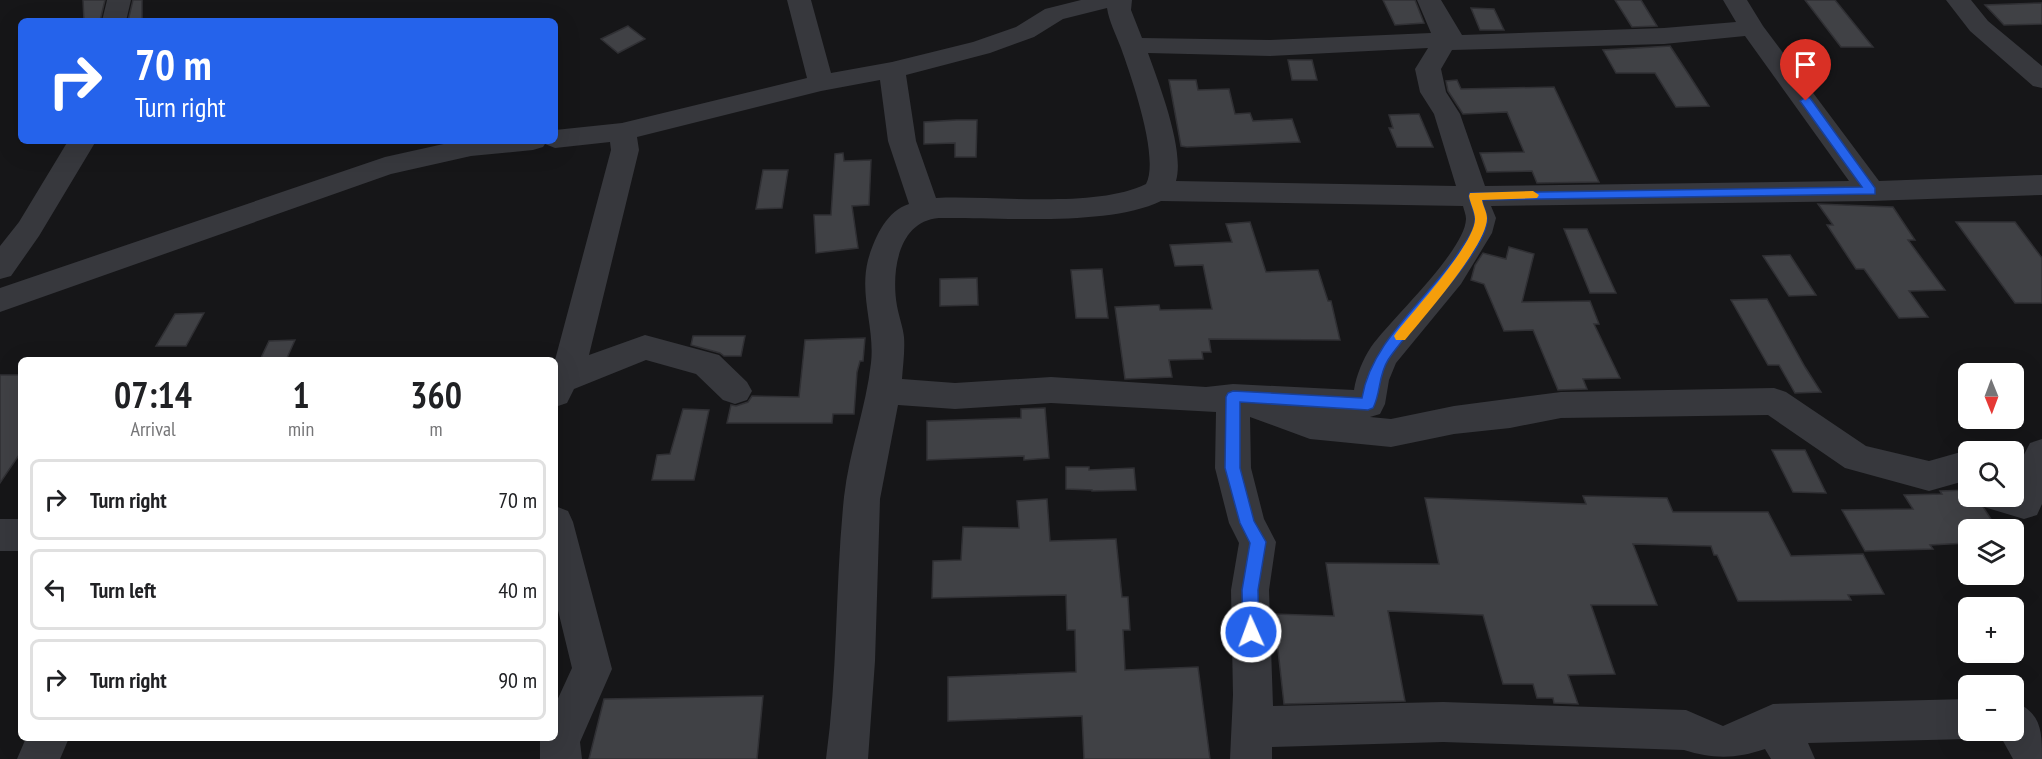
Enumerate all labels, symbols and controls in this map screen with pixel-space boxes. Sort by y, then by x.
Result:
text: 70 m [135,37,212,92]
pin [1780,39,1831,101]
icon: right [36,42,114,120]
icon: arrive [1789,48,1822,81]
text: Turn right [135,90,226,124]
north arrow [1958,363,2024,429]
map controls [1958,363,2024,741]
text: 07:14 [114,371,192,418]
text: 1 [292,371,310,418]
text: 360 [410,371,462,418]
text: Arrival [130,416,176,442]
text: min [288,416,314,442]
text: m [430,416,443,442]
button: search [1958,441,2024,507]
icon: right [39,483,72,516]
text: Turn right [90,486,167,514]
text: 70 m [498,486,537,514]
button: layers [1958,519,2024,585]
icon: left [39,573,72,606]
text: Turn left [90,576,156,604]
text: 40 m [498,576,537,604]
button: + [1958,597,2024,663]
position arrow [1219,600,1283,664]
icon: right [39,663,72,696]
text: Turn right [90,666,167,694]
text: 90 m [498,666,537,694]
button: − [1958,675,2024,741]

